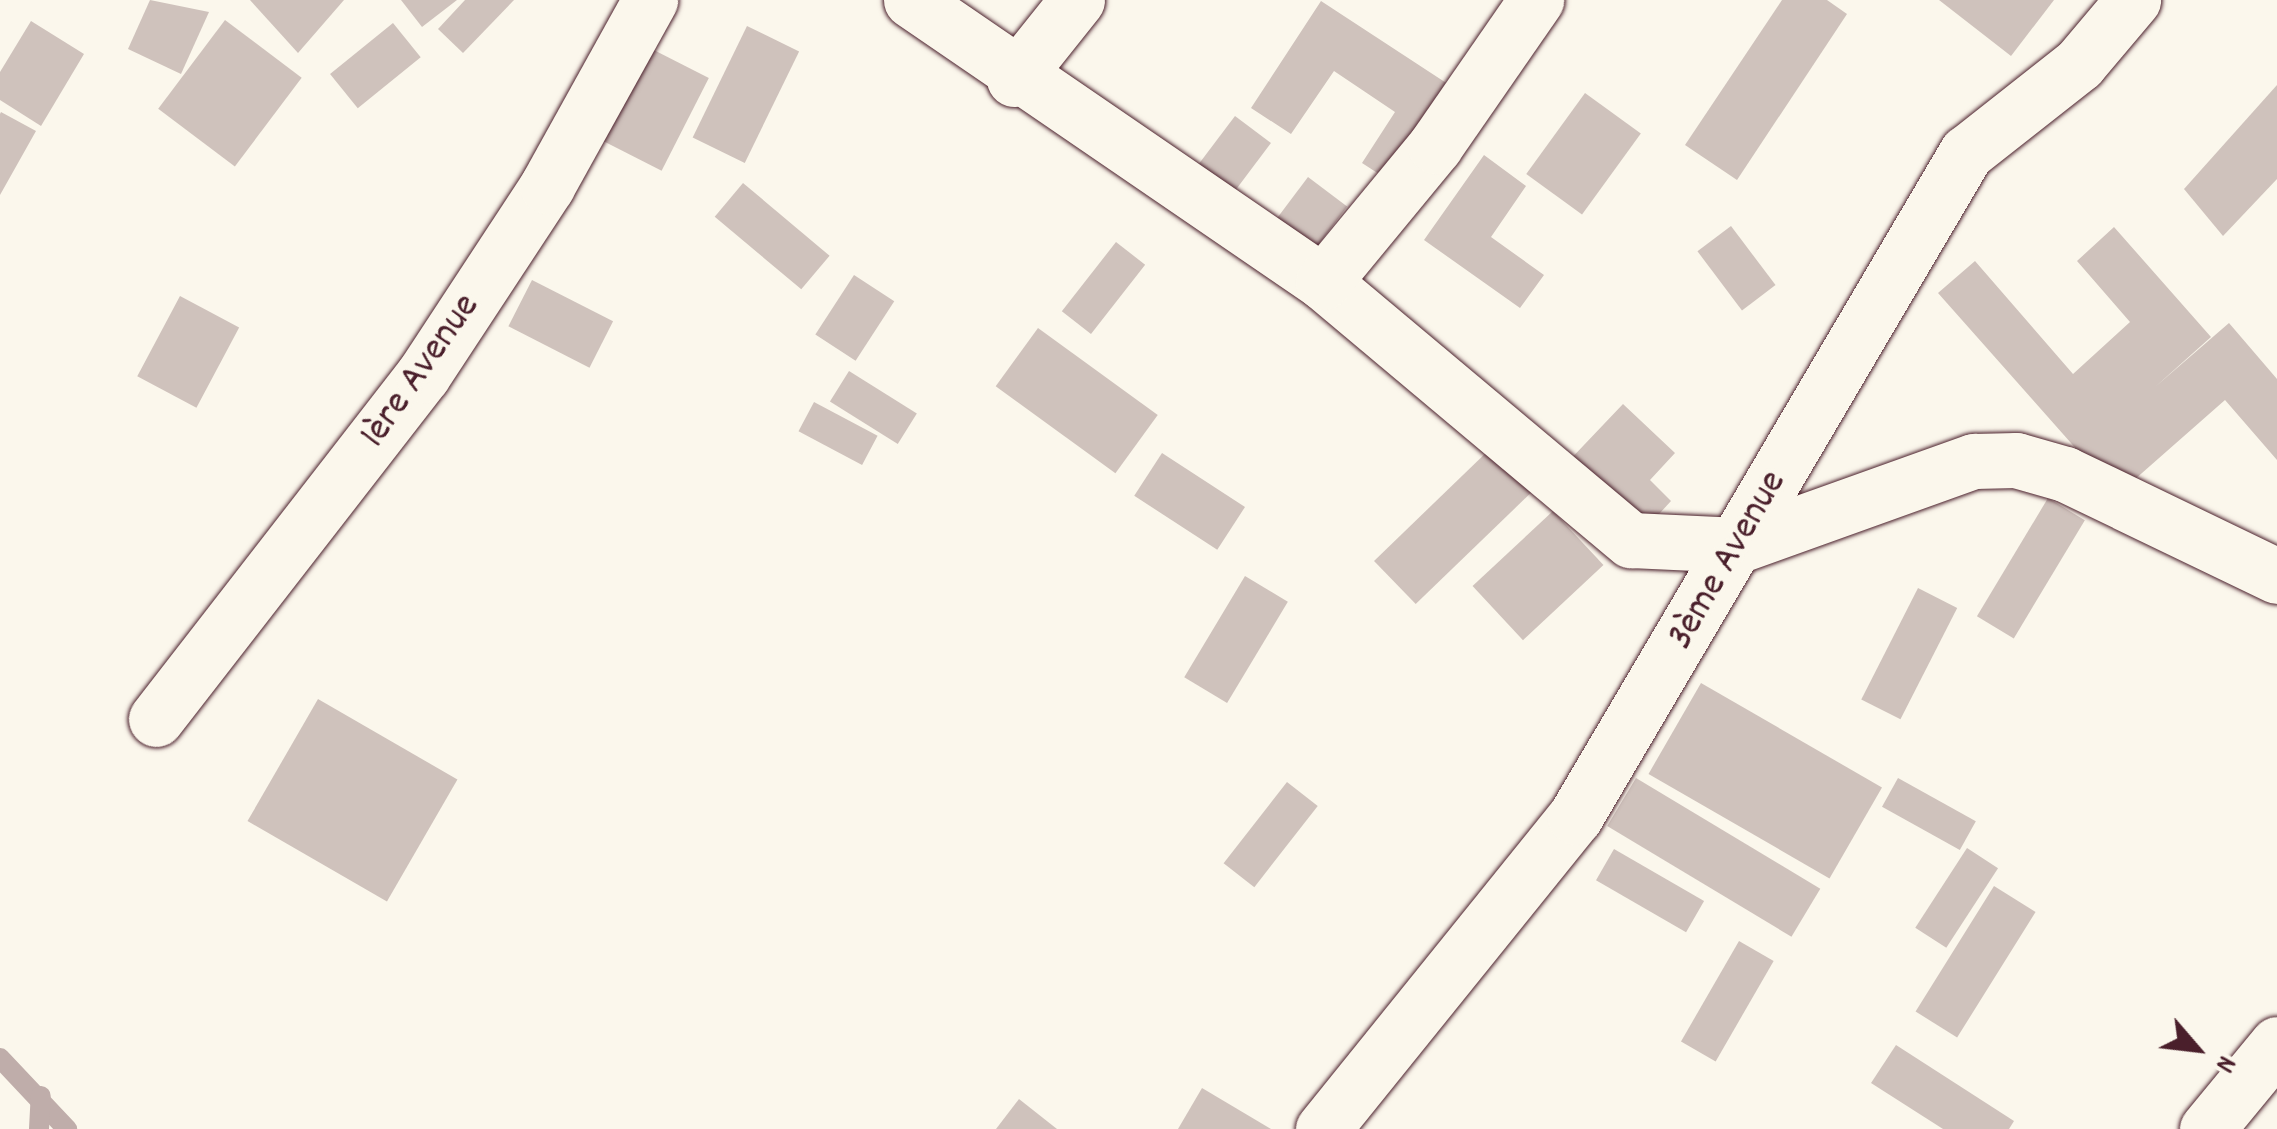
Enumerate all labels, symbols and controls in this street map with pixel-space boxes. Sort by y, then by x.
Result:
street label: 1ère Avenue [352,286,492,458]
street label: 3ème Avenue [1659,463,1799,659]
north arrow [2147,999,2247,1099]
text: N [2203,1048,2244,1079]

